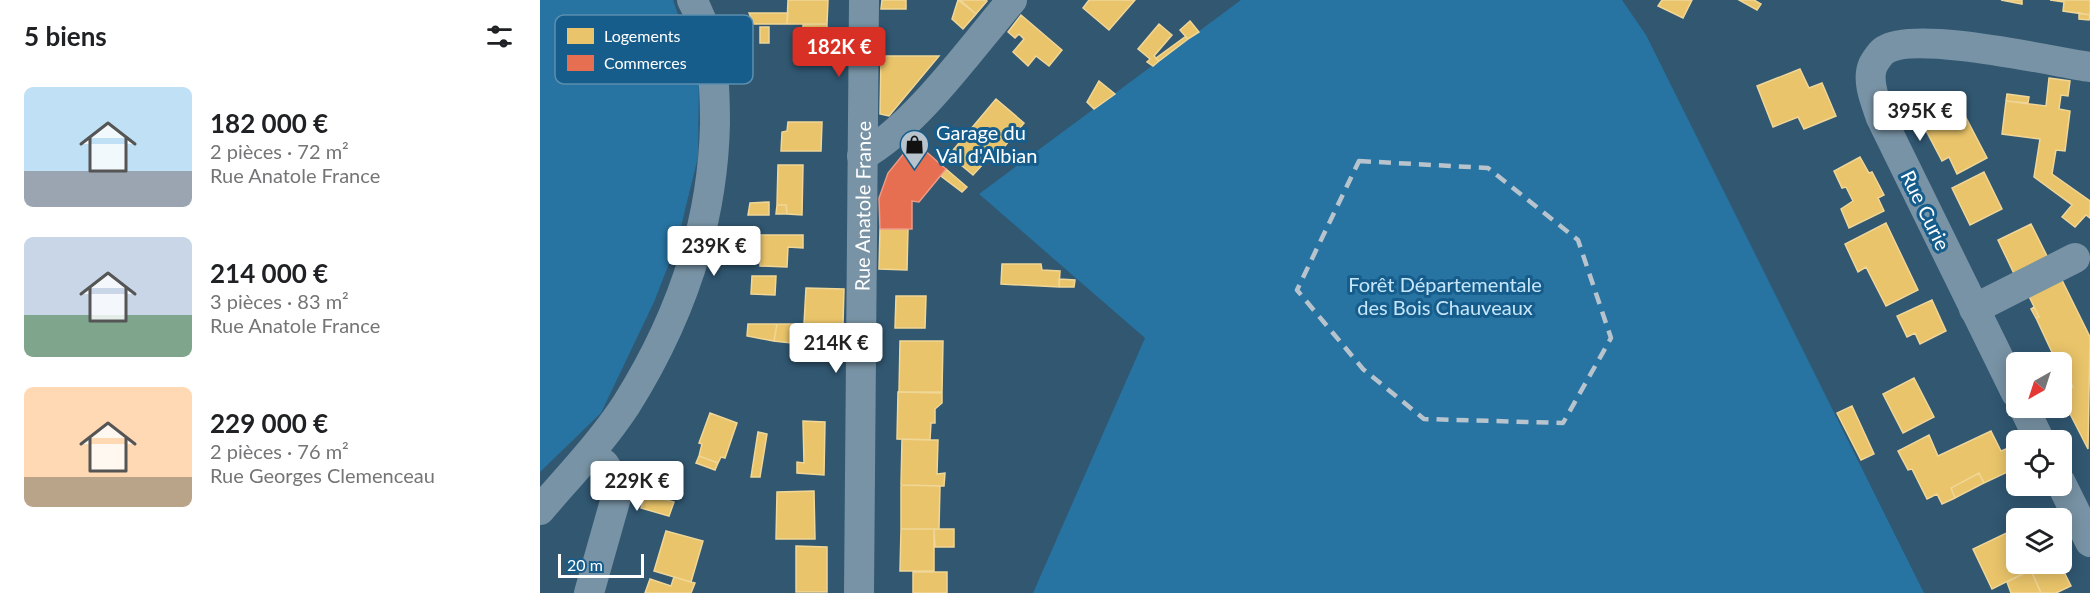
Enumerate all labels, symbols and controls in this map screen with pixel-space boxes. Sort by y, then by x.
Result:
legend [555,15,753,84]
text: 5 biens [24,20,107,52]
icon: filters [483,20,516,53]
text: Logements [604,26,680,45]
pin: 182K € [790,27,888,78]
text: 182K € [807,34,871,58]
text: Commerces [604,53,687,72]
pin: 395K € [1871,91,1969,142]
text: 395K € [1888,98,1952,122]
text: 182 000 € [210,107,328,139]
icon: home [72,111,144,183]
place label: Garage du Val d'Albian [936,120,1037,167]
street label: Rue Anatole France [850,121,875,291]
shop icon: Garage du Val d'Albian [899,128,931,170]
text: 2 pièces · 72 m² [210,139,349,163]
text: Rue Anatole France [210,163,380,187]
street label: Rue Curie [1896,166,1956,254]
pin: 239K € [665,226,763,277]
text: 239K € [682,233,746,257]
text: 214 000 € [210,257,328,289]
icon: home [72,261,144,333]
park label: Forêt Départementale des Bois Chauveaux [1348,272,1542,319]
text: 3 pièces · 83 m² [210,289,349,313]
text: Rue Anatole France [210,313,380,337]
pin: 214K € [787,323,885,374]
text: 214K € [804,330,868,354]
north arrow [2006,352,2072,418]
map controls [2006,352,2072,574]
text: 229 000 € [210,407,328,439]
icon: home [72,411,144,483]
button: locate [2006,430,2072,496]
text: 2 pièces · 76 m² [210,439,349,463]
pin: 229K € [588,461,686,512]
text: Rue Georges Clemenceau [210,463,435,487]
text: 229K € [605,468,669,492]
button: layers [2006,508,2072,574]
scale bar [558,551,644,578]
text: 20 m [567,555,603,574]

